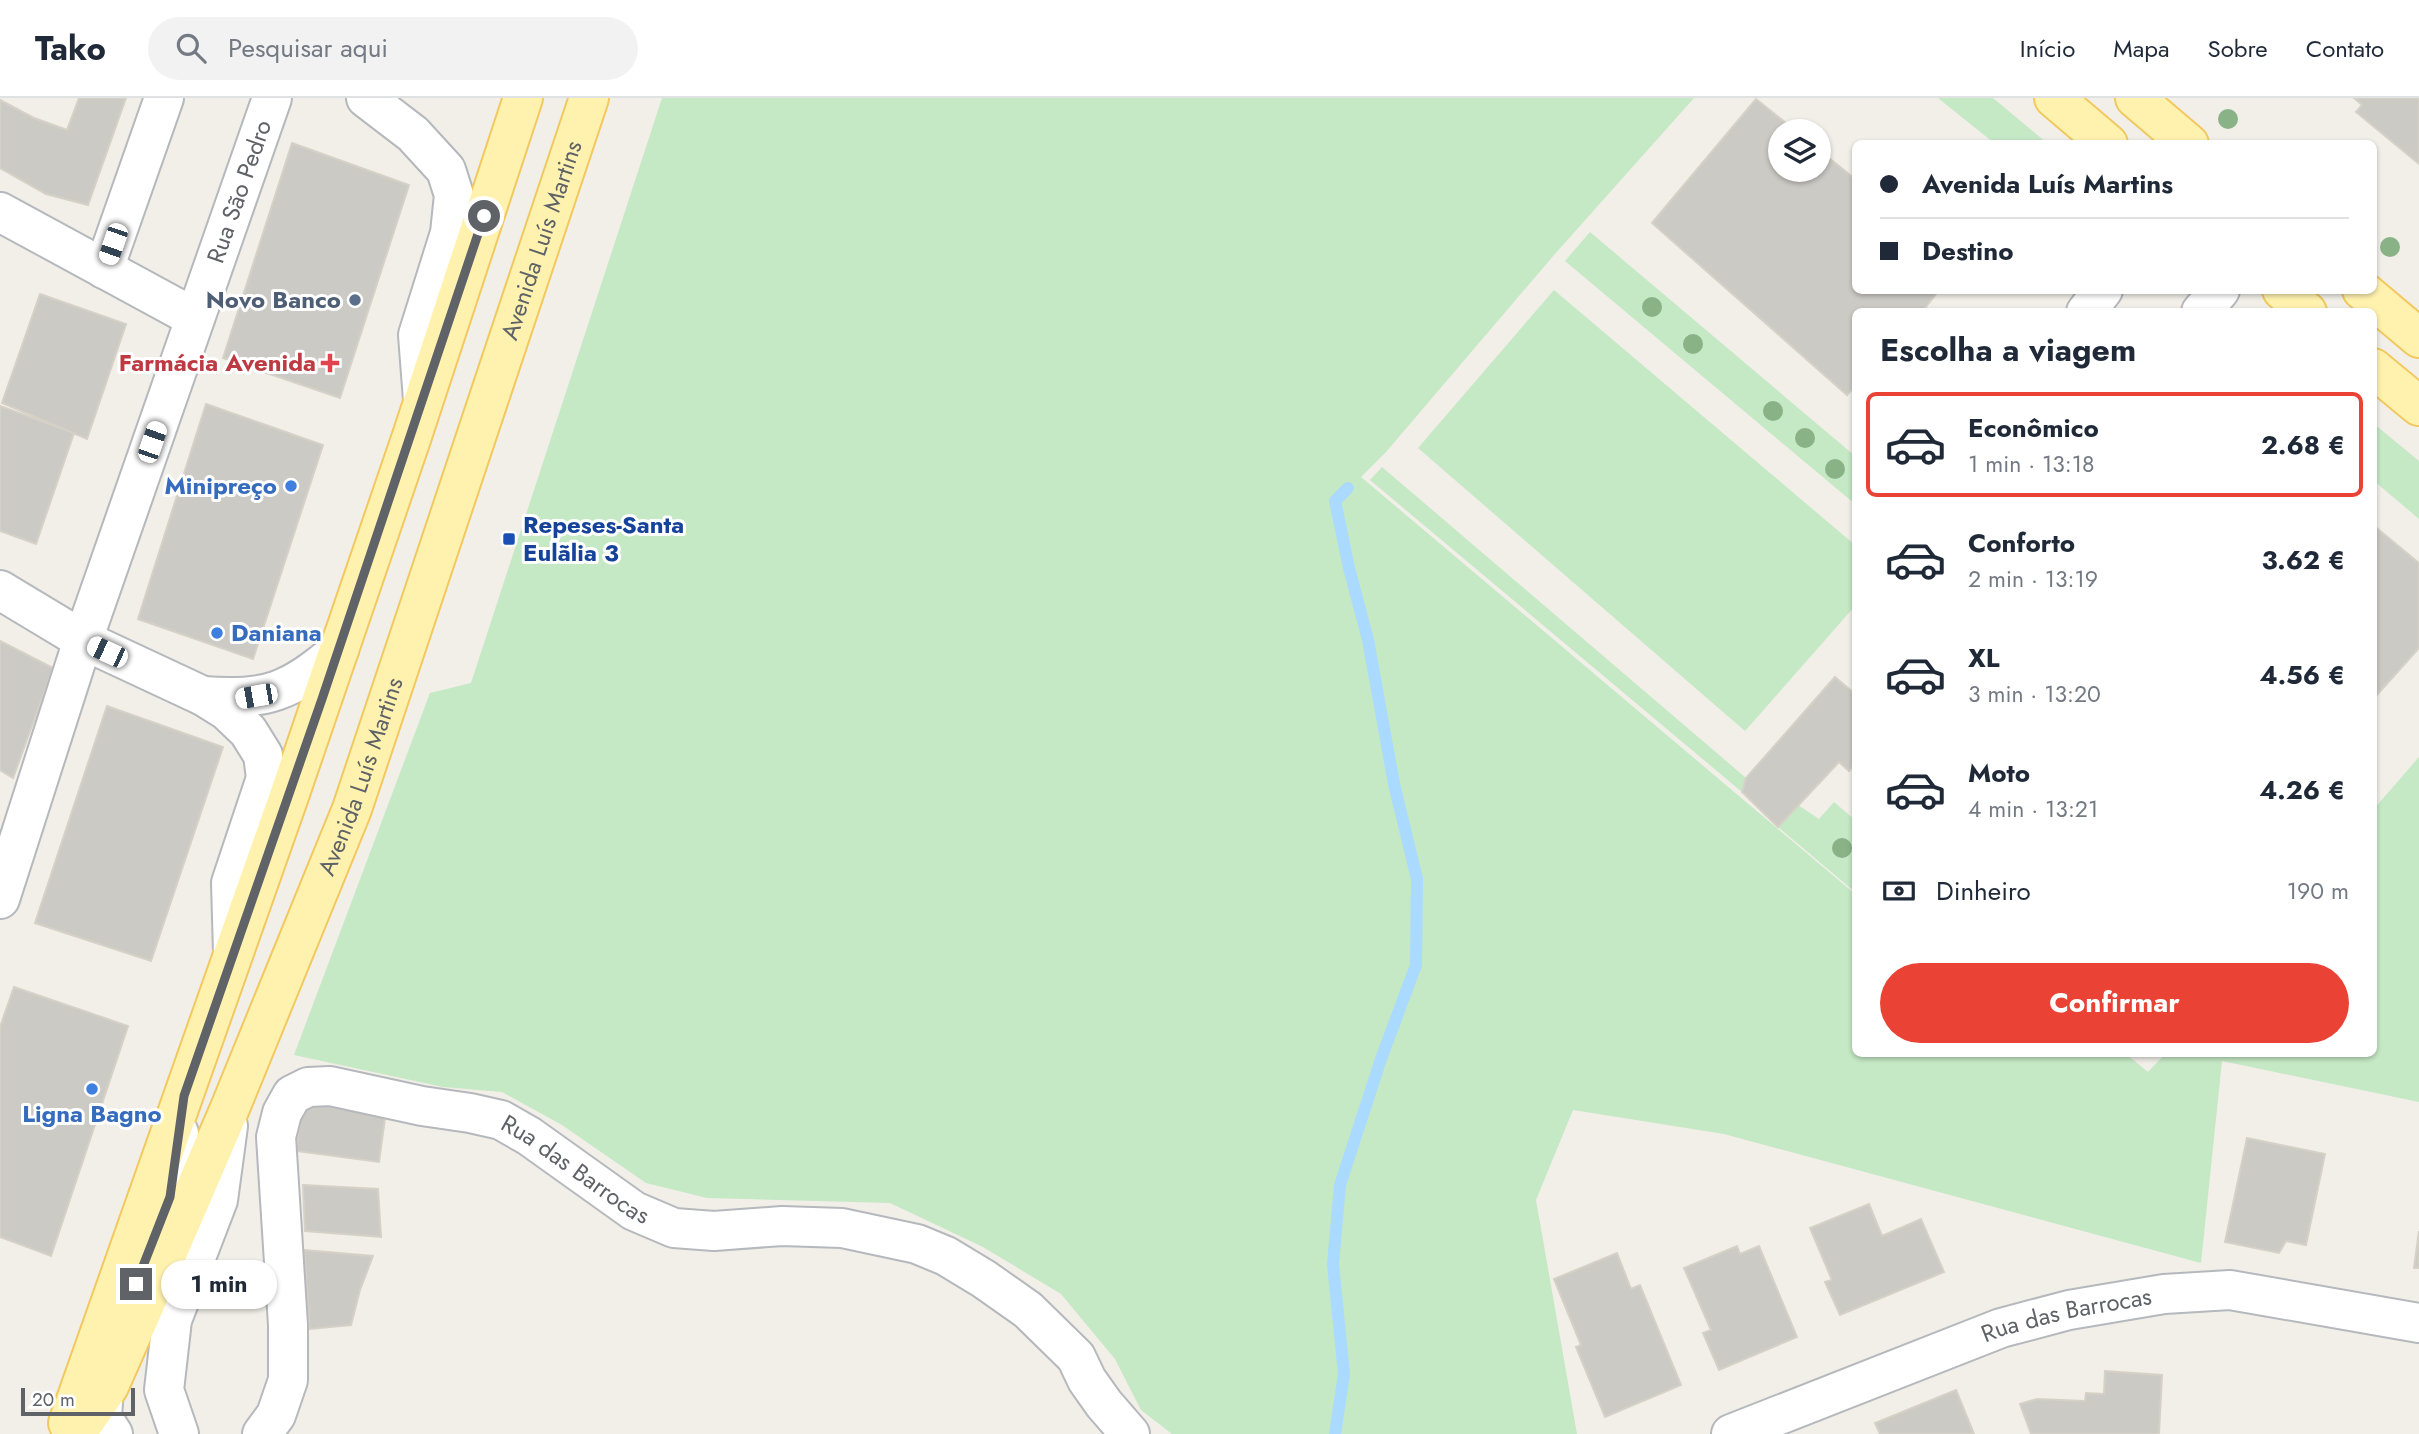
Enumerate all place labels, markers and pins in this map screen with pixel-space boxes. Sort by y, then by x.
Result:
place label: Novo Banco [206,282,341,317]
marker: Novo Banco [347,292,363,308]
place label: Farmácia Avenida [119,345,316,380]
marker: Farmácia Avenida [322,355,338,371]
place label: Minipreço [164,468,277,503]
marker: Minipreço [283,478,299,494]
place label: Repeses-Santa Eulãlia 3 [523,507,684,570]
marker: Repeses-Santa Eulãlia 3 [501,531,517,547]
place label: Daniana [231,615,322,650]
marker: Daniana [209,625,225,641]
marker: Ligna Bagno [84,1081,100,1097]
place label: Ligna Bagno [22,1096,162,1131]

